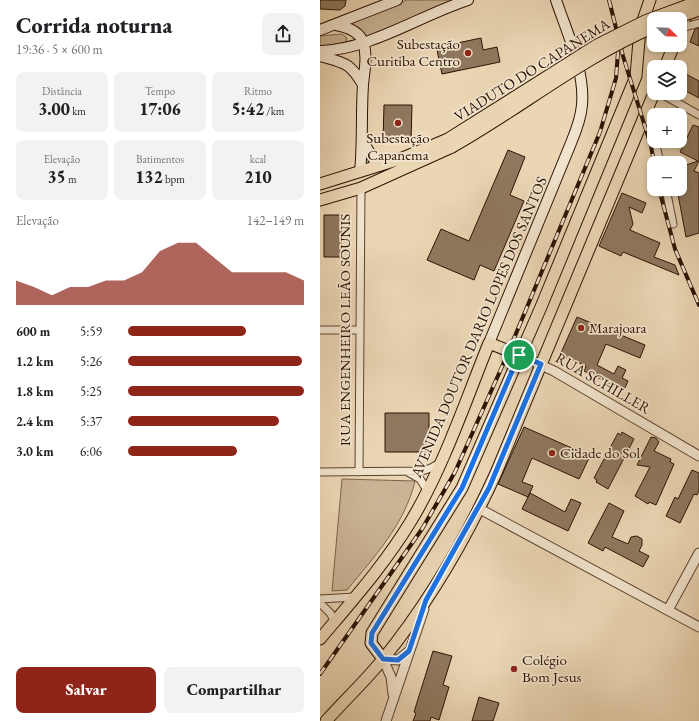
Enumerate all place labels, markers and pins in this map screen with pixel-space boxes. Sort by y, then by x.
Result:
place label: Subestação Curitiba Centro [366,34,460,70]
marker: Subestação Curitiba Centro [463,48,473,58]
marker: Subestação Capanema [393,118,403,128]
place label: Subestação Capanema [366,128,430,164]
place label: Marajoara [589,318,647,337]
marker: Marajoara [576,323,586,333]
pin [502,338,536,372]
place label: Cidade do Sol [560,443,641,462]
marker: Cidade do Sol [547,448,557,458]
place label: Colégio Bom Jesus [522,650,582,686]
marker: Colégio Bom Jesus [509,664,519,674]

